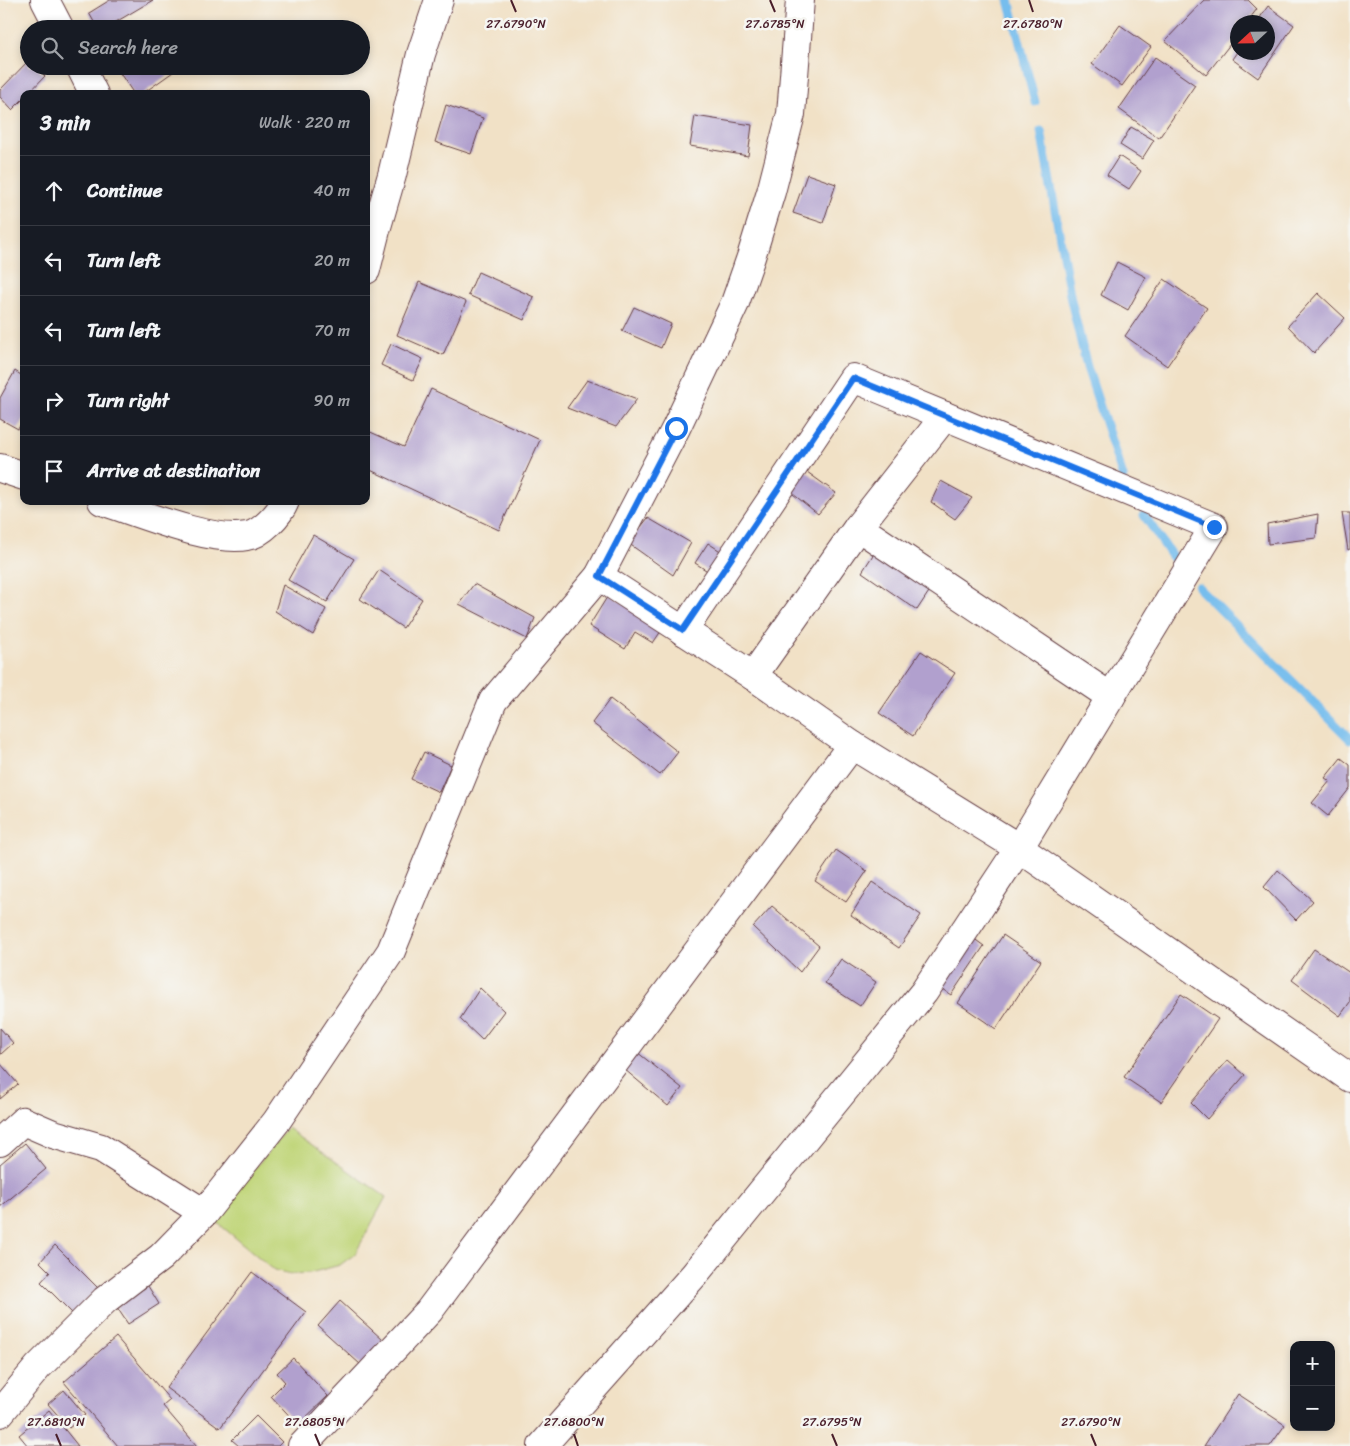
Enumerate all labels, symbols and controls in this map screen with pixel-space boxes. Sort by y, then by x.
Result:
text: 27.6790°N [486,13,546,35]
text: 27.6785°N [745,13,805,35]
text: 27.6780°N [1003,13,1063,35]
north arrow [1230,15,1275,60]
search box [20,20,370,75]
text: Search here [78,31,178,64]
icon: search [38,34,66,62]
text: 3 min [40,104,90,142]
text: Walk · 220 m [259,108,350,137]
text: Continue [87,174,163,207]
text: 40 m [313,176,350,205]
icon: ahead [40,177,68,205]
text: Turn left [87,244,160,277]
text: 20 m [314,246,350,275]
icon: left [40,247,68,275]
text: Turn left [87,314,160,347]
text: 70 m [314,316,350,345]
icon: left [40,317,68,345]
text: Turn right [87,384,169,417]
text: 90 m [314,386,350,415]
icon: right [40,387,68,415]
route start [665,417,688,440]
text: Arrive at destination [87,454,260,487]
icon: arrive [40,457,68,485]
route end [1203,516,1226,539]
map controls [1290,1341,1335,1431]
button: + [1290,1341,1335,1386]
button: − [1290,1386,1335,1431]
text: 27.6810°N [27,1411,86,1433]
text: 27.6805°N [285,1411,346,1433]
text: 27.6800°N [544,1411,605,1433]
text: 27.6795°N [802,1411,862,1433]
text: 27.6790°N [1061,1411,1121,1433]

